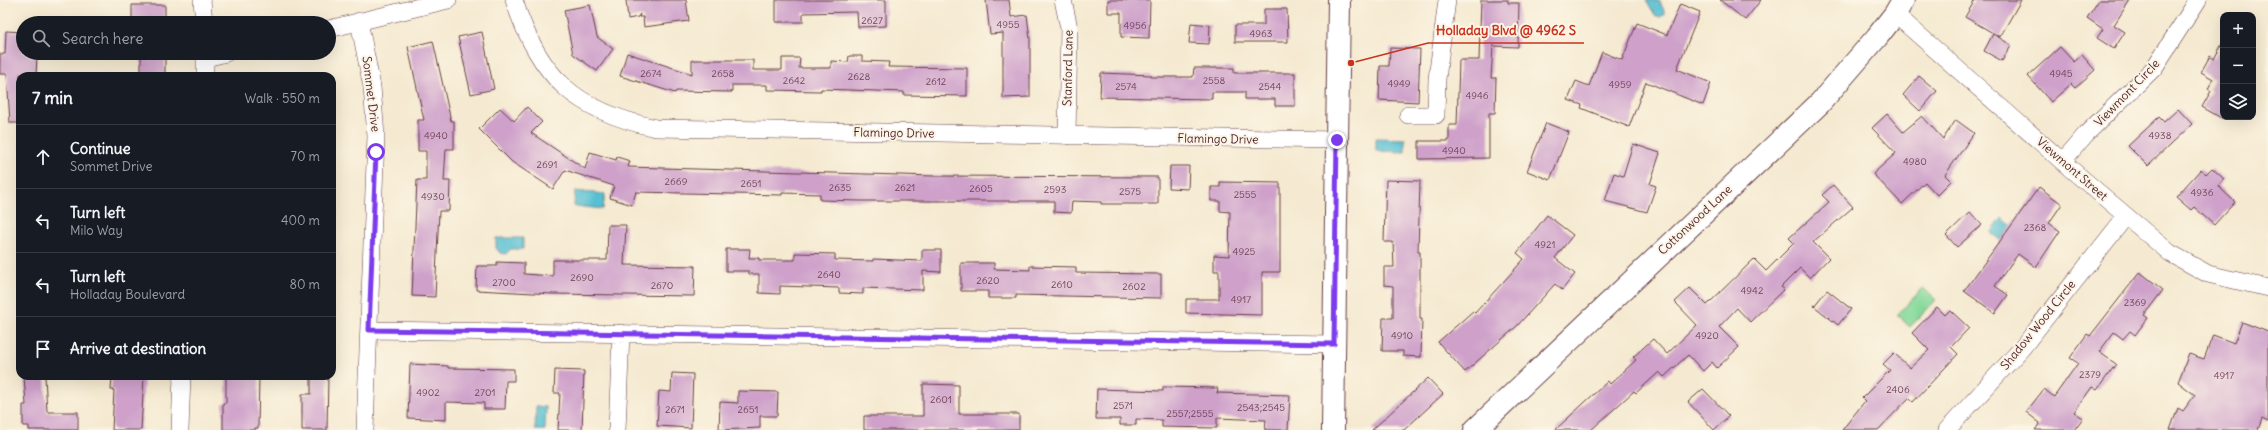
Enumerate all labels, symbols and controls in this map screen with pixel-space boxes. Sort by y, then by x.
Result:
map controls [2220,12,2256,120]
button: + [2220,12,2256,48]
house number: 2627 [861,14,883,27]
search box [16,16,336,60]
house number: 4955 [996,18,1020,31]
callout: Holladay Blvd @ 4962 S [1428,18,1584,43]
house number: 4956 [1123,19,1147,32]
text: Holladay Blvd @ 4962 S [1436,22,1576,39]
icon: search [30,27,52,49]
house number: 4963 [1250,27,1273,40]
text: Search here [62,29,143,48]
street label: Stanford Lane [1059,30,1076,106]
button: − [2220,48,2256,84]
street label: Sommet Drive [359,55,384,133]
street label: Viewmont Circle [2091,56,2163,129]
house number: 2674 [640,67,662,80]
house number: 2658 [712,67,735,80]
house number: 4945 [2049,67,2073,80]
house number: 2628 [848,70,870,83]
house number: 2642 [783,74,806,87]
house number: 2558 [1203,74,1226,87]
house number: 2612 [926,75,947,88]
house number: 4949 [1387,77,1411,90]
house number: 4959 [1608,78,1632,91]
house number: 2574 [1115,80,1137,93]
house number: 2544 [1259,80,1282,93]
button: layers [2220,84,2256,120]
text: 7 min [32,87,73,109]
house number: 4946 [1465,89,1489,102]
text: Walk · 550 m [245,90,320,107]
street label: Flamingo Drive [853,124,935,141]
house number: 4940 [424,129,448,142]
house number: 4938 [2149,129,2172,142]
street label: Flamingo Drive [1177,130,1259,147]
route end [1328,131,1346,149]
street label: Viewmont Street [2034,134,2111,204]
text: Continue [70,139,131,158]
route start [367,143,385,161]
house number: 4940 [1442,144,1466,157]
icon: ahead [32,146,54,168]
text: 70 m [291,148,320,165]
house number: 4980 [1903,155,1927,168]
text: Sommet Drive [70,158,153,175]
house number: 2691 [537,158,557,171]
house number: 2669 [665,175,688,188]
house number: 2651 [741,177,761,190]
house number: 2635 [829,181,852,194]
house number: 2621 [895,181,915,194]
house number: 2605 [969,182,993,195]
street label: Cottonwood Lane [1655,182,1735,258]
house number: 2593 [1044,183,1067,196]
house number: 2575 [1119,185,1141,198]
house number: 4936 [2191,186,2214,199]
house number: 2555 [1234,188,1257,201]
house number: 4930 [421,190,445,203]
text: Turn left [70,203,125,222]
icon: left [32,210,54,232]
text: 400 m [281,212,320,229]
house number: 2368 [2024,221,2047,234]
text: Milo Way [70,222,123,239]
house number: 4921 [1535,238,1555,251]
house number: 4925 [1233,245,1256,258]
text: Turn left [70,267,125,286]
house number: 2640 [817,268,841,281]
house number: 2690 [570,271,594,284]
icon: left [32,274,54,296]
house number: 2620 [976,274,1000,287]
text: 80 m [289,276,320,293]
house number: 2700 [492,276,516,289]
street label: Shadow Wood Circle [1997,277,2078,373]
house number: 2610 [1051,278,1073,291]
house number: 2670 [651,279,673,292]
house number: 2602 [1122,280,1146,293]
house number: 4942 [1741,284,1764,297]
text: Holladay Boulevard [70,286,185,303]
house number: 4917 [1231,293,1251,306]
house number: 2369 [2124,296,2147,309]
house number: 4910 [1391,329,1413,342]
house number: 4920 [1695,329,1719,342]
icon: arrive [32,338,54,360]
text: Arrive at destination [70,339,206,358]
house number: 2379 [2079,368,2101,381]
house number: 4917 [2214,369,2234,382]
house number: 2406 [1886,383,1910,396]
house number: 4902 [416,386,440,399]
house number: 2701 [475,386,495,399]
house number: 2601 [930,393,952,406]
house number: 2571 [1113,399,1133,412]
house number: 2543;2545 [1237,401,1285,414]
house number: 2671 [665,403,685,416]
house number: 2651 [738,403,758,416]
house number: 2557;2555 [1166,407,1214,420]

